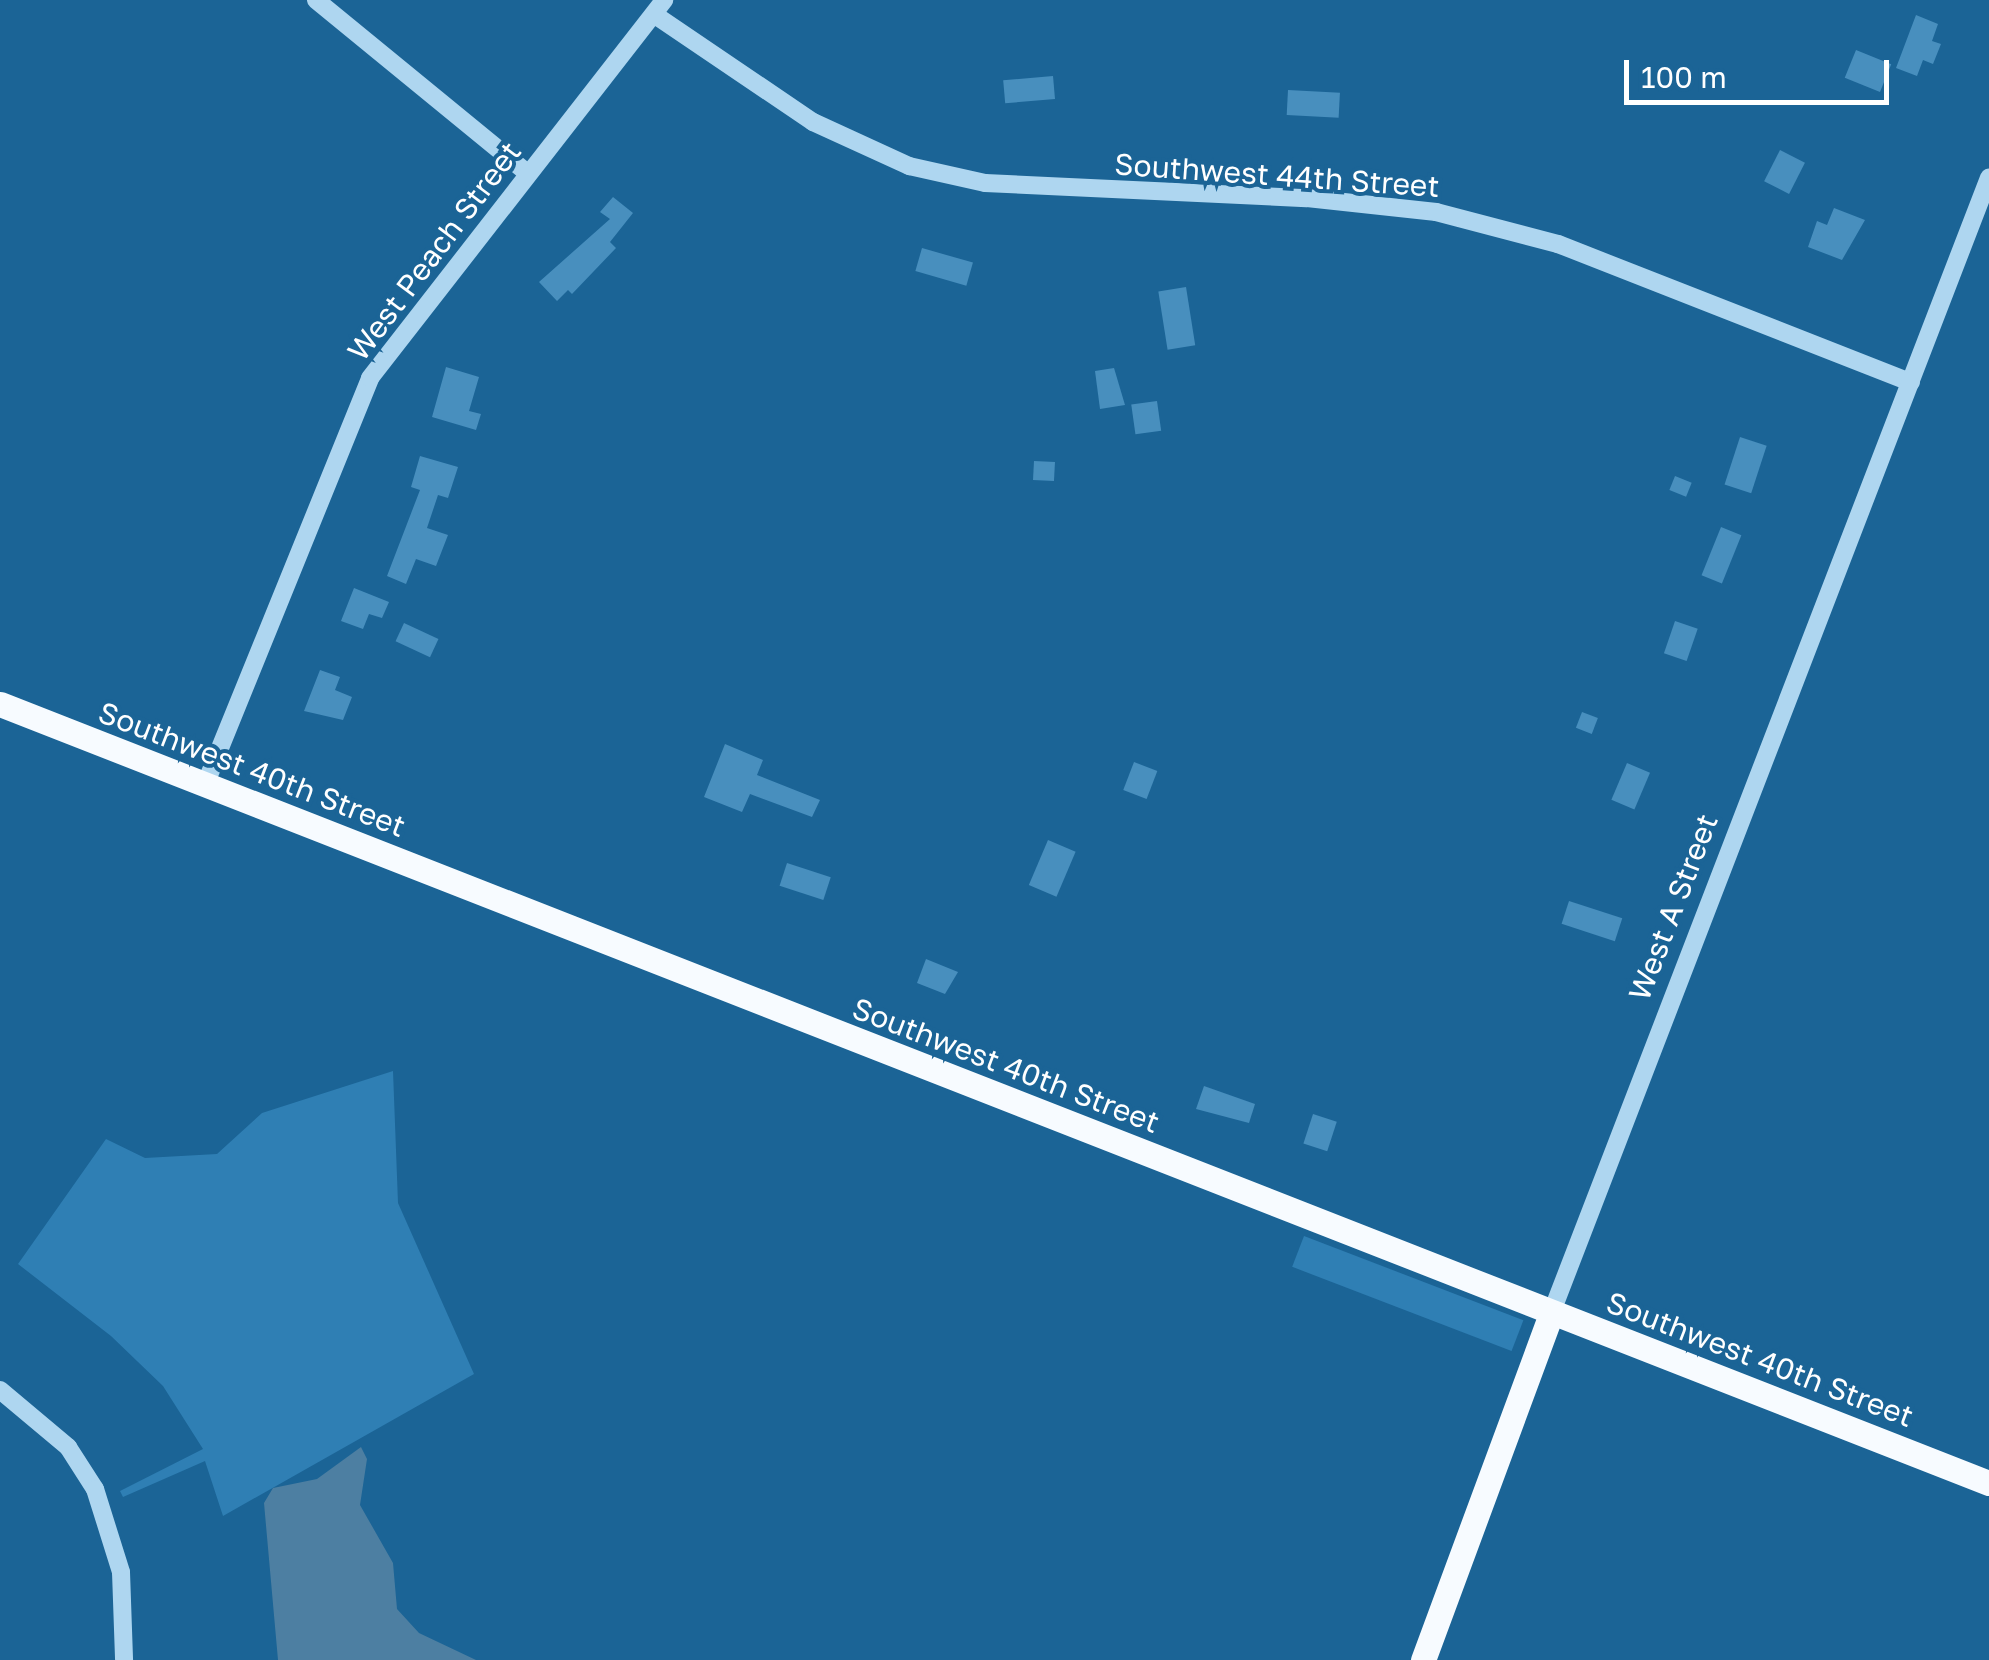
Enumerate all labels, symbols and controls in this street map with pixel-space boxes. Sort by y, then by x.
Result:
scale bar [1629,40,1894,102]
text: 100 m [1641,59,1727,95]
street label: West Peach Street [340,134,528,368]
street label: Southwest 44th Street [1113,146,1441,204]
street label: Southwest 40th Street [93,694,411,844]
street label: West A Street [1621,809,1725,1005]
street label: Southwest 40th Street [847,990,1165,1140]
street label: Southwest 40th Street [1601,1284,1919,1434]

